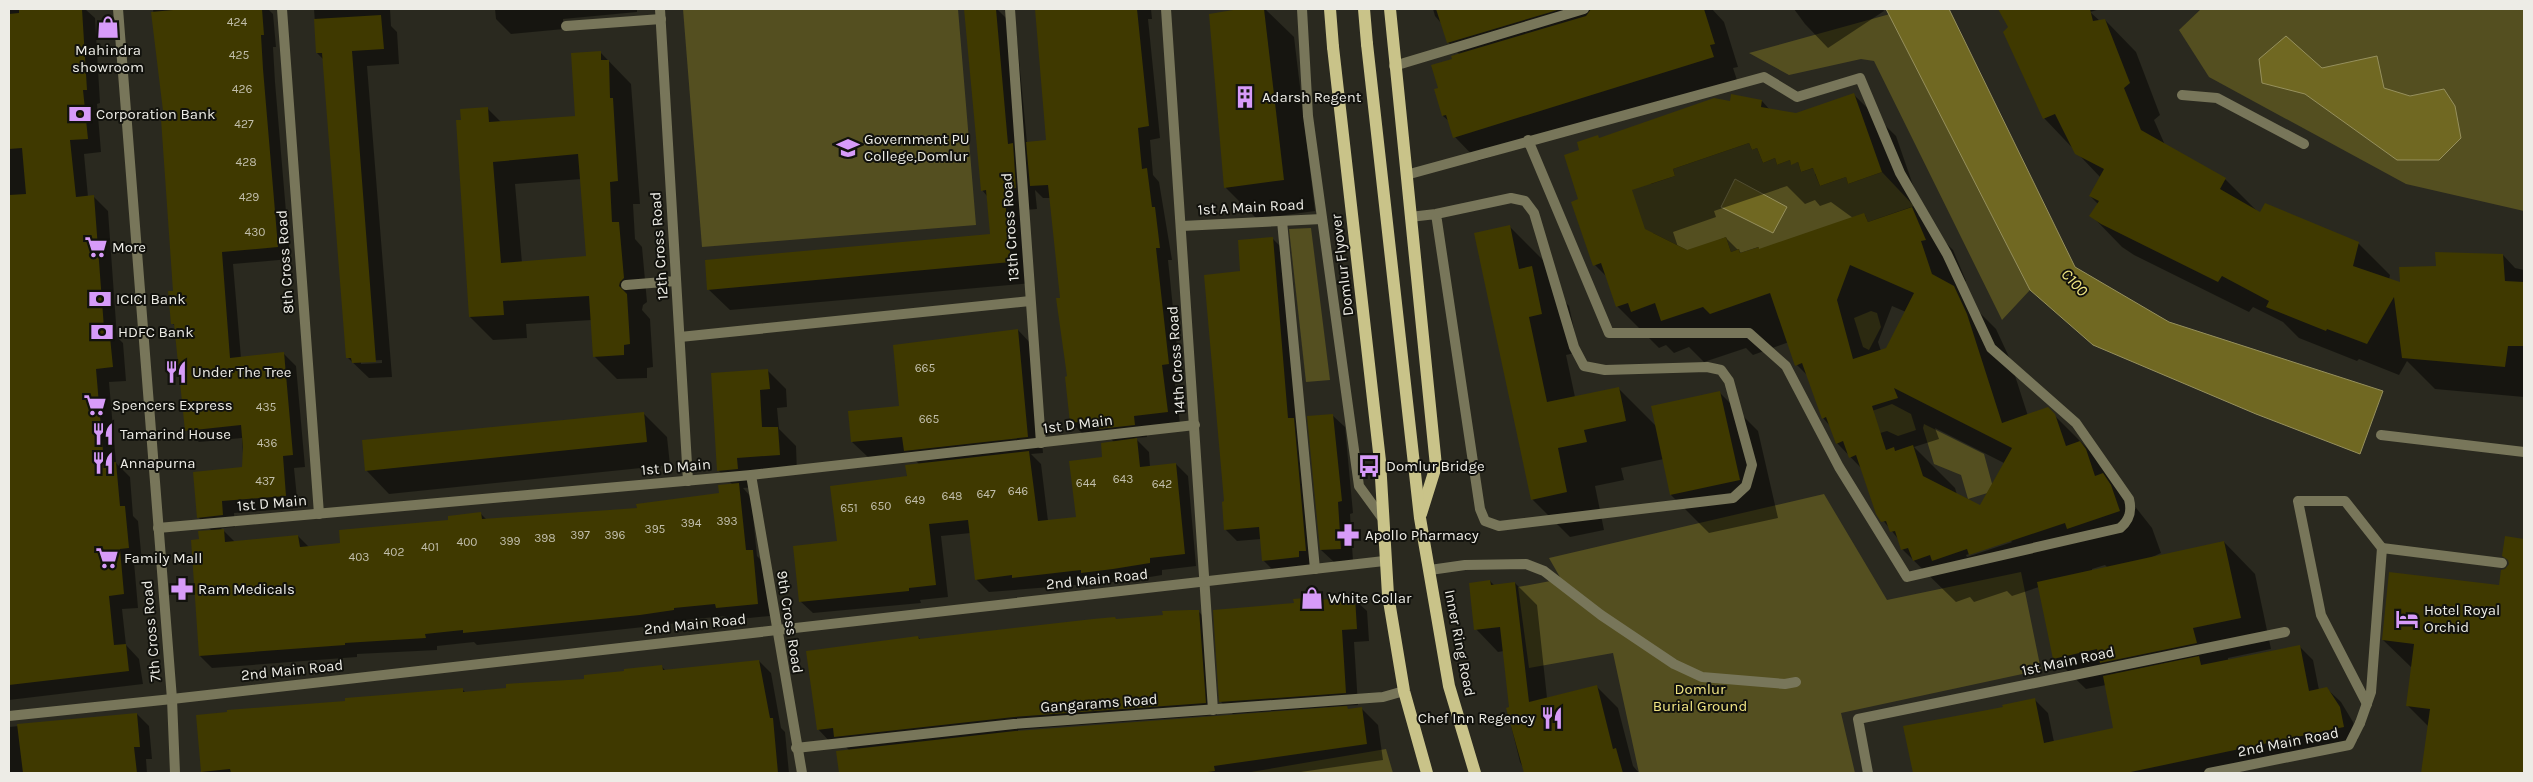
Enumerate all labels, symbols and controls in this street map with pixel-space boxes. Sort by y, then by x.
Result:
shop icon: Mahindra showroom [95,14,121,40]
house number: 424 [227,15,247,29]
place label: Mahindra showroom [72,41,144,76]
house number: 425 [229,48,249,62]
house number: 426 [232,82,252,96]
building icon: Adarsh Regent [1232,84,1258,110]
place label: Adarsh Regent [1262,88,1362,106]
bank icon: Corporation Bank [67,101,93,127]
place label: Corporation Bank [96,105,215,123]
house number: 427 [234,117,254,131]
place label: Government PU College,Domlur [864,130,970,165]
school or university icon: Government PU College,Domlur [835,135,861,161]
house number: 428 [235,155,257,169]
street label: 13th Cross Road [997,172,1023,282]
house number: 429 [239,190,259,204]
street label: 12th Cross Road [646,191,672,301]
street label: 1st A Main Road [1197,195,1305,219]
street label: 8th Cross Road [272,209,298,315]
street label: Domlur Flyover [1327,213,1357,317]
house number: 430 [245,225,265,239]
supermarket icon: More [83,234,109,260]
place label: More [112,238,146,256]
water label: C100 [2057,265,2092,300]
bank icon: ICICI Bank [87,286,113,312]
place label: ICICI Bank [116,290,186,308]
street label: 14th Cross Road [1163,305,1189,415]
bank icon: HDFC Bank [89,319,115,345]
place label: HDFC Bank [118,323,194,341]
restaurant icon: Under The Tree [163,359,189,385]
house number: 665 [915,361,935,375]
place label: Under The Tree [192,363,292,381]
supermarket icon: Spencers Express [82,392,108,418]
place label: Spencers Express [112,396,233,414]
house number: 435 [256,400,277,414]
street label: 1st D Main [1042,411,1114,437]
house number: 665 [919,412,939,426]
restaurant icon: Tamarind House [90,421,116,447]
place label: Tamarind House [120,425,231,443]
house number: 436 [257,436,277,450]
restaurant icon: Annapurna [90,450,116,476]
bus stop icon: Domlur Bridge [1356,453,1382,479]
place label: Annapurna [120,454,196,472]
street label: 1st D Main [640,455,712,479]
place label: Domlur Bridge [1386,457,1485,475]
house number: 643 [1113,472,1133,486]
house number: 437 [255,474,275,488]
house number: 644 [1076,476,1096,490]
house number: 642 [1152,477,1172,491]
house number: 646 [1008,484,1028,498]
house number: 647 [976,487,996,501]
house number: 648 [942,489,962,503]
street label: 1st D Main [236,491,308,515]
house number: 649 [905,493,925,507]
house number: 650 [871,499,891,513]
house number: 651 [840,501,858,515]
house number: 393 [716,514,738,528]
house number: 394 [681,516,702,530]
house number: 395 [645,522,666,536]
pharmacy icon: Apollo Pharmacy [1335,522,1361,548]
place label: Apollo Pharmacy [1365,526,1479,544]
house number: 397 [570,528,590,542]
house number: 396 [605,528,626,542]
house number: 398 [534,531,556,545]
house number: 399 [499,534,521,548]
house number: 400 [457,535,477,549]
house number: 401 [421,540,439,554]
supermarket icon: Family Mall [94,545,120,571]
house number: 402 [384,545,404,559]
place label: Family Mall [124,549,202,567]
house number: 403 [349,550,369,564]
street label: 2nd Main Road [1045,565,1149,593]
street label: 9th Cross Road [773,569,807,675]
pharmacy icon: Ram Medicals [169,576,195,602]
street label: 7th Cross Road [138,579,164,683]
place label: Ram Medicals [198,580,295,598]
shop icon: White Collar [1299,585,1325,611]
street label: Inner Ring Road [1441,588,1479,698]
place label: White Collar [1328,589,1412,607]
place label: Hotel Royal Orchid [2424,601,2500,636]
hotel icon: Hotel Royal Orchid [2394,606,2420,632]
street label: 2nd Main Road [643,610,747,638]
street label: 1st Main Road [2020,642,2116,680]
street label: 2nd Main Road [240,656,344,684]
park label: Domlur Burial Ground [1653,680,1747,715]
street label: Gangarams Road [1040,690,1158,716]
restaurant icon: Chef Inn Regency [1539,705,1565,731]
place label: Chef Inn Regency [1418,709,1535,727]
street label: 2nd Main Road [2236,723,2340,761]

